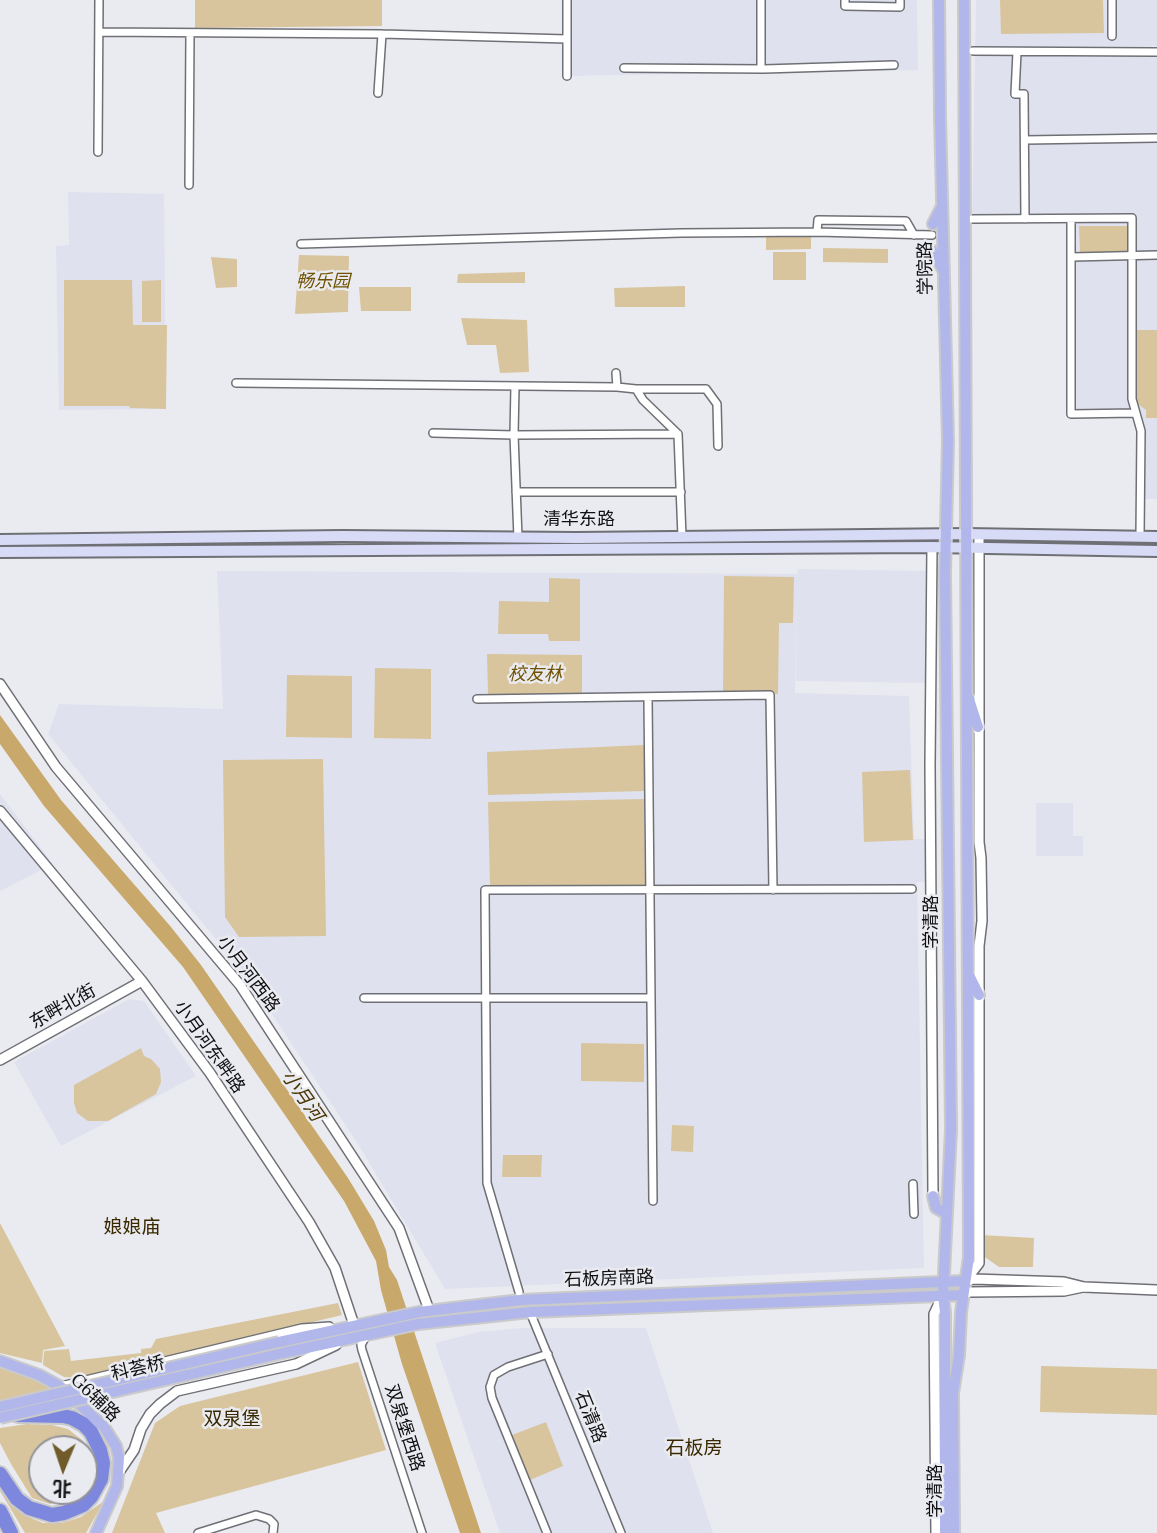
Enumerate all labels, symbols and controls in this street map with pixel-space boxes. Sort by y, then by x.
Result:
street label: 学院路 [915,241,937,295]
park label: 畅乐园 [296,271,350,293]
street label: 清华东路 [543,509,615,531]
park label: 校友林 [508,664,562,686]
street label: 学清路 [921,895,943,949]
street label: 小月河西路 [212,932,284,1016]
street label: 东畔北街 [26,980,100,1034]
street label: 小月河东畔路 [169,997,249,1097]
water label: 小月河 [276,1066,328,1126]
district label: 娘娘庙 [104,1217,160,1239]
street label: 石板房南路 [564,1267,654,1291]
street label: 科荟桥 [109,1352,167,1386]
street label: G6辅路 [66,1369,124,1427]
street label: 双泉堡西路 [380,1382,428,1474]
street label: 石清路 [570,1388,610,1446]
district label: 双泉堡 [204,1409,260,1431]
north arrow [28,1435,98,1505]
district label: 石板房 [666,1438,722,1460]
street label: 学清路 [925,1464,947,1518]
text: 北 [52,1477,72,1501]

